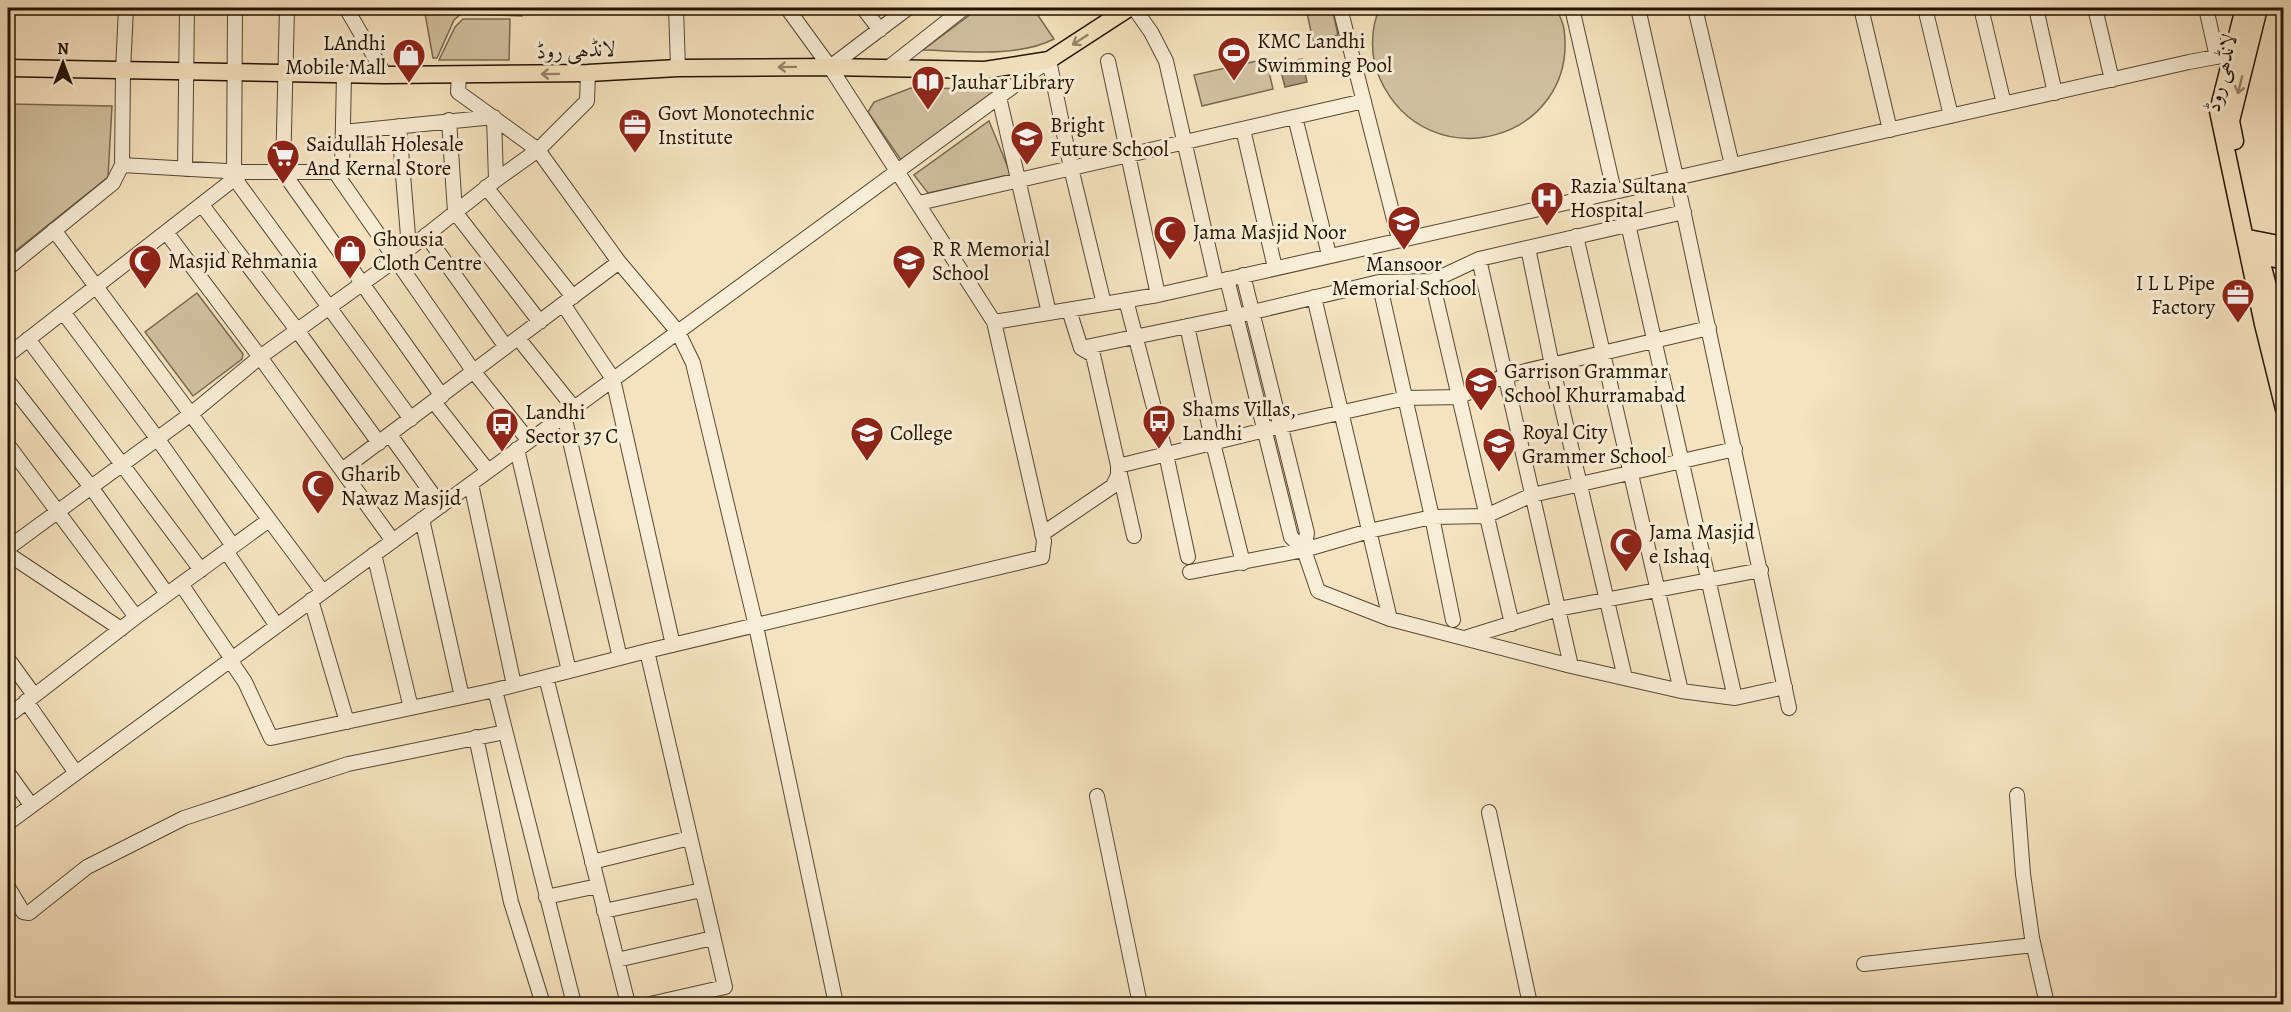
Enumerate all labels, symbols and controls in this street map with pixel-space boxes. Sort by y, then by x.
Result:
place label: KMC Landhi Swimming Pool [1257,27,1392,79]
place label: LAndhi Mobile Mall [285,29,386,81]
street label: لانڈھی روڈ [2198,31,2244,115]
north arrow [33,33,93,93]
one-way arrow [1072,34,1089,46]
street label: لانڈھی روڈ [536,35,616,65]
sports icon: KMC Landhi Swimming Pool [1216,35,1252,82]
shop icon: LAndhi Mobile Mall [391,37,427,84]
text: N [57,38,69,60]
one-way arrow [777,61,797,73]
library icon: Jauhar Library [910,64,946,111]
one-way arrow [540,68,560,80]
place label: Jauhar Library [951,68,1075,96]
one-way arrow [2233,75,2245,94]
place label: Govt Monotechnic Institute [658,99,815,151]
office icon: Govt Monotechnic Institute [617,107,653,154]
place label: Bright Future School [1050,111,1169,163]
school or university icon: Bright Future School [1009,119,1045,166]
place label: Saidullah Holesale And Kernal Store [305,130,464,182]
supermarket icon: Saidullah Holesale And Kernal Store [265,138,301,185]
place label: Razia Sultana Hospital [1570,172,1688,224]
hospital icon: Razia Sultana Hospital [1529,180,1565,227]
school or university icon: Mansoor Memorial School [1386,204,1422,251]
mosque icon: Jama Masjid Noor [1152,214,1188,261]
place label: Jama Masjid Noor [1193,218,1347,246]
place label: Ghousia Cloth Centre [373,225,482,277]
shop icon: Ghousia Cloth Centre [332,233,368,280]
place label: R R Memorial School [932,235,1050,287]
mosque icon: Masjid Rehmania [127,243,163,290]
school or university icon: R R Memorial School [891,243,927,290]
place label: Masjid Rehmania [168,247,318,275]
place label: Mansoor Memorial School [1332,250,1476,302]
place label: I L L Pipe Factory [2136,269,2216,321]
office icon: I L L Pipe Factory [2220,277,2256,324]
place label: Garrison Grammar School Khurramabad [1504,357,1686,409]
school or university icon: Garrison Grammar School Khurramabad [1463,365,1499,412]
place label: Shams Villas, Landhi [1182,395,1296,447]
place label: Landhi Sector 37 C [525,398,618,450]
bus stop icon: Shams Villas, Landhi [1141,403,1177,450]
bus stop icon: Landhi Sector 37 C [484,406,520,453]
school or university icon: College [849,415,885,462]
place label: Royal City Grammer School [1522,418,1667,470]
place label: College [890,419,953,447]
school or university icon: Royal City Grammer School [1481,426,1517,473]
place label: Gharib Nawaz Masjid [341,460,462,512]
mosque icon: Gharib Nawaz Masjid [300,468,336,515]
place label: Jama Masjid e Ishaq [1649,518,1755,570]
mosque icon: Jama Masjid e Ishaq [1608,526,1644,573]

